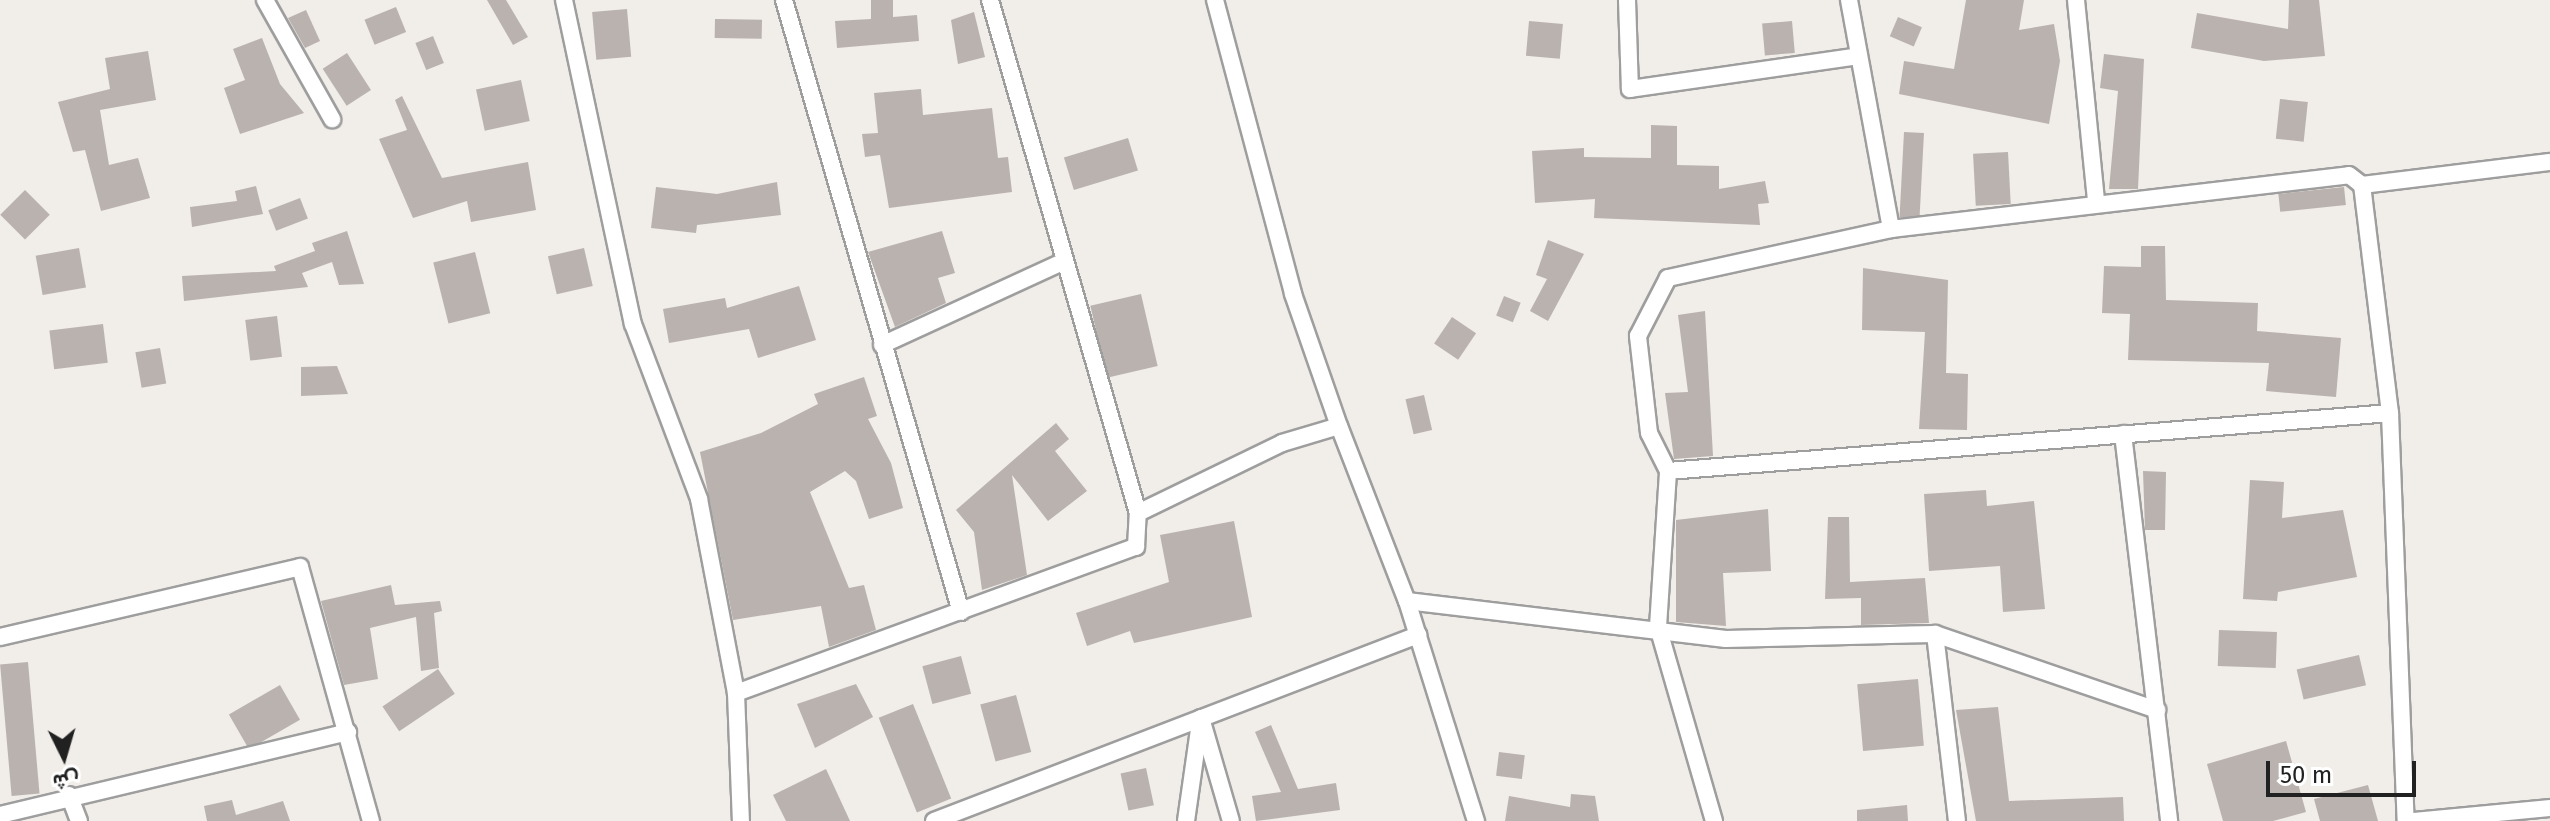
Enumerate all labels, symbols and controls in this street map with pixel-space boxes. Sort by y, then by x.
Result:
north arrow [24,717,104,797]
scale bar [2270,745,2420,795]
text: 50 m [2280,761,2332,789]
text: ش [52,767,80,796]

